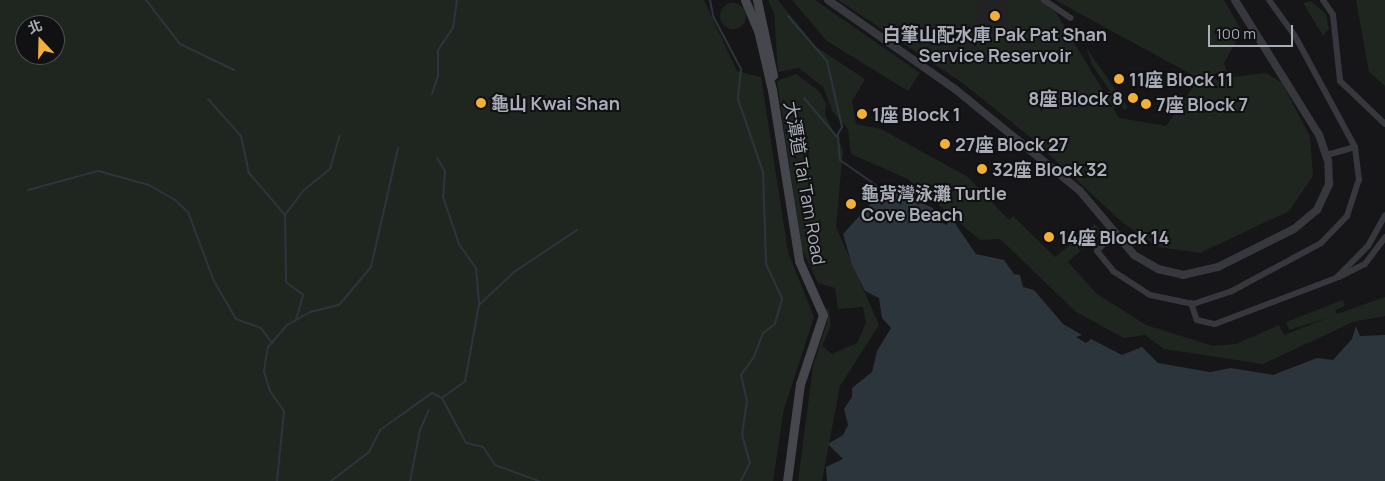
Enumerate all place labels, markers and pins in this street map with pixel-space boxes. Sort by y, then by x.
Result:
marker: 白筆山配水庫 Pak Pat Shan Service Reservoir [989,10,1001,22]
place label: 白筆山配水庫 Pak Pat Shan Service Reservoir [883,24,1107,66]
place label: 11座 Block 11 [1129,68,1233,90]
marker: 11座 Block 11 [1113,73,1125,85]
place label: 8座 Block 8 [1028,87,1123,109]
place label: 龜山 Kwai Shan [491,92,620,114]
marker: 8座 Block 8 [1127,92,1139,104]
place label: 7座 Block 7 [1156,93,1248,115]
marker: 龜山 Kwai Shan [475,97,487,109]
marker: 7座 Block 7 [1140,98,1152,110]
place label: 1座 Block 1 [872,103,961,125]
marker: 1座 Block 1 [856,108,868,120]
place label: 27座 Block 27 [955,133,1068,155]
marker: 27座 Block 27 [939,138,951,150]
place label: 32座 Block 32 [992,158,1107,180]
marker: 32座 Block 32 [976,163,988,175]
place label: 龜背灣泳灘 Turtle Cove Beach [861,183,1007,225]
marker: 龜背灣泳灘 Turtle Cove Beach [845,198,857,210]
place label: 14座 Block 14 [1059,226,1169,248]
marker: 14座 Block 14 [1043,231,1055,243]

